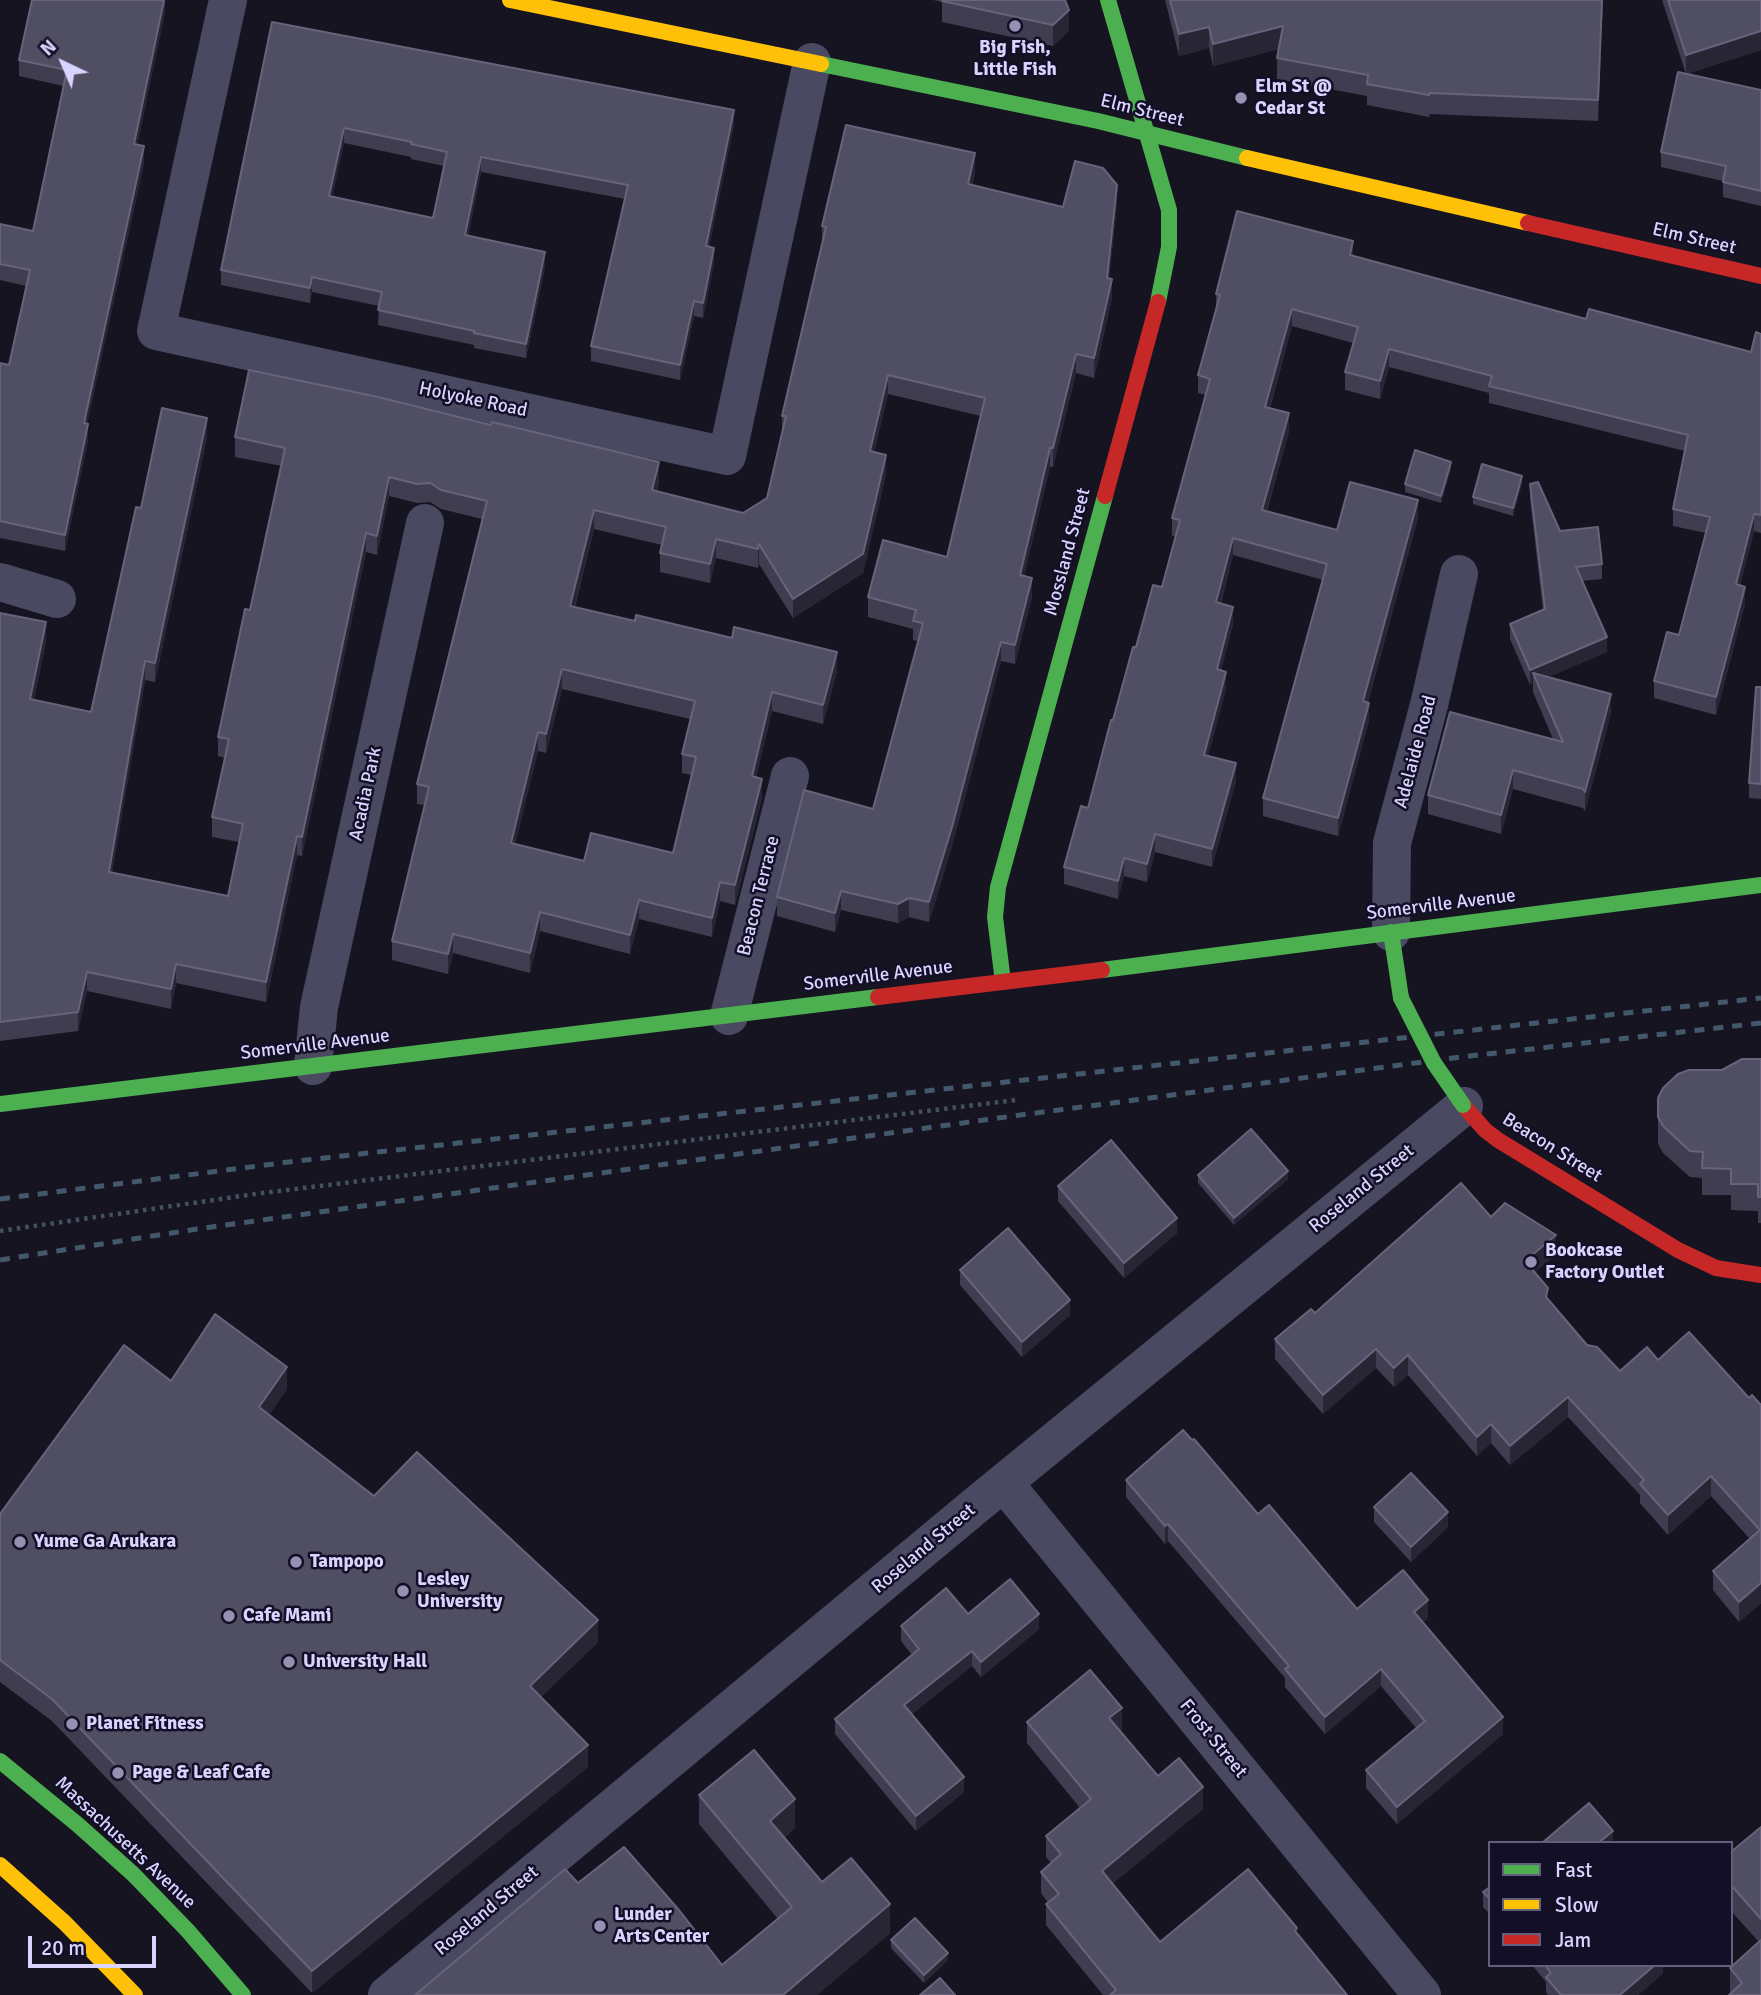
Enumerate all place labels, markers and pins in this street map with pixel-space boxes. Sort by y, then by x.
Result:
marker: Big Fish, Little Fish [1007,18,1023,34]
place label: Big Fish, Little Fish [973,37,1057,81]
place label: Elm St @ Cedar St [1255,76,1332,120]
marker: Elm St @ Cedar St [1233,90,1249,106]
place label: Bookcase Factory Outlet [1545,1240,1664,1284]
marker: Bookcase Factory Outlet [1523,1254,1539,1270]
place label: Yume Ga Arukara [34,1531,176,1553]
marker: Yume Ga Arukara [12,1534,28,1550]
place label: Tampopo [310,1551,384,1573]
marker: Tampopo [288,1554,304,1570]
place label: Lesley University [417,1569,502,1613]
marker: Lesley University [395,1583,411,1599]
place label: Cafe Mami [243,1605,331,1627]
marker: Cafe Mami [221,1608,237,1624]
place label: University Hall [303,1651,427,1673]
marker: University Hall [281,1654,297,1670]
place label: Planet Fitness [86,1713,204,1735]
marker: Planet Fitness [64,1716,80,1732]
place label: Page & Leaf Cafe [132,1762,270,1784]
marker: Page & Leaf Cafe [110,1765,126,1781]
place label: Lunder Arts Center [614,1904,709,1948]
marker: Lunder Arts Center [592,1918,608,1934]

